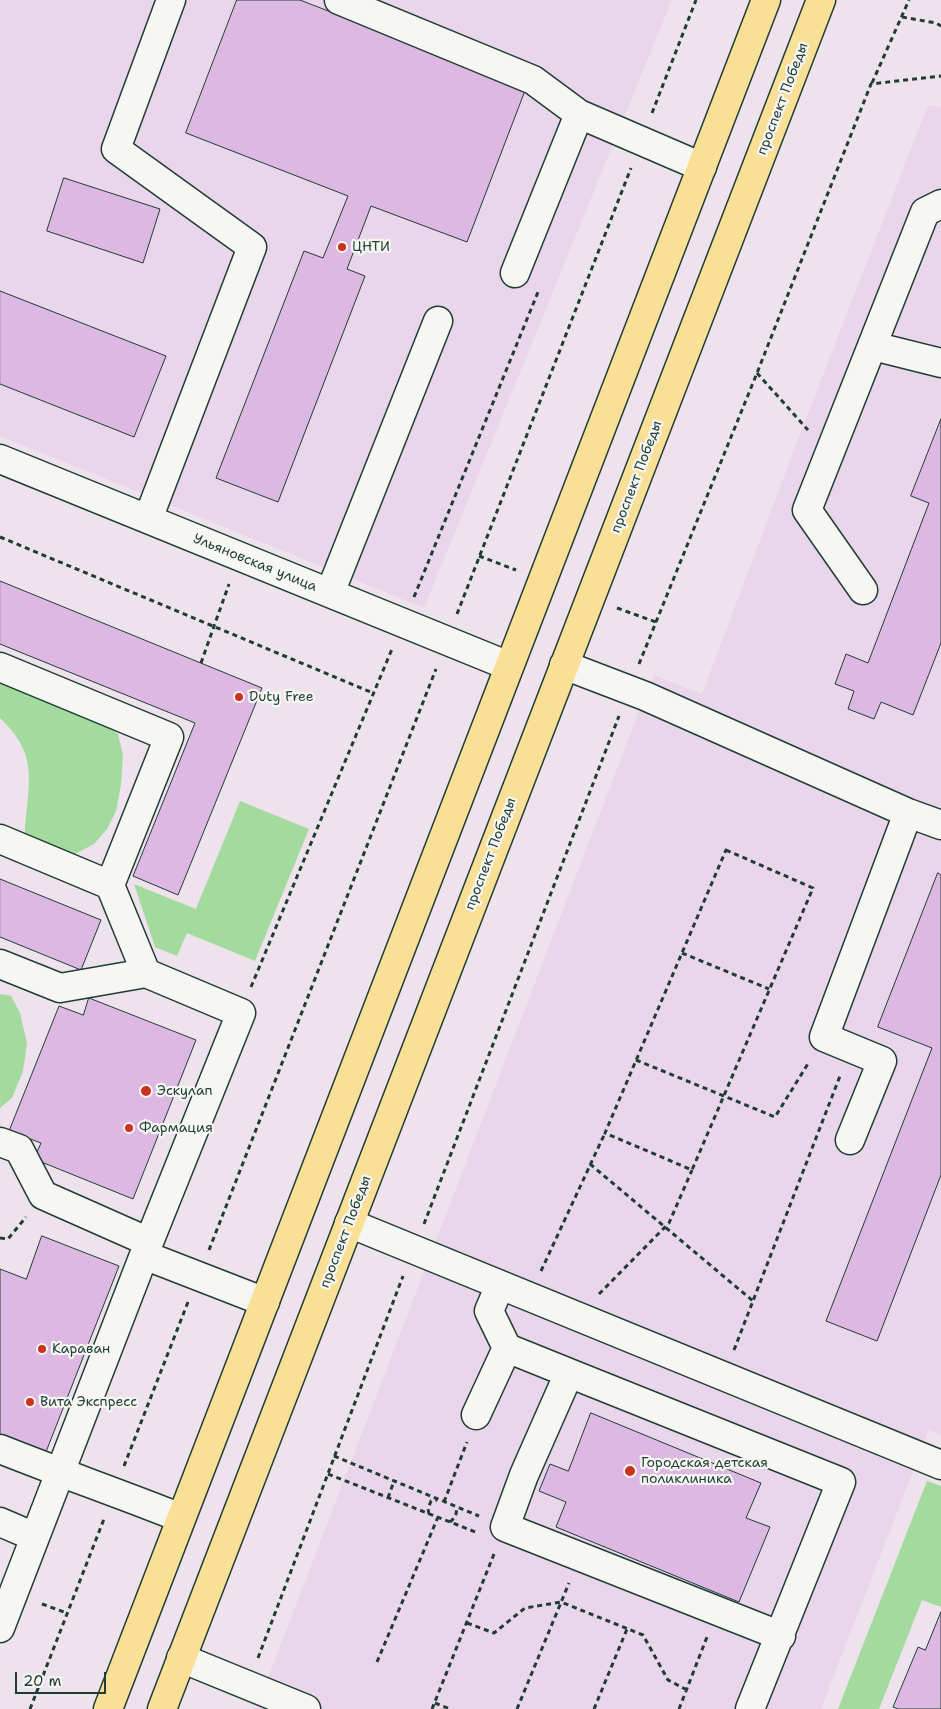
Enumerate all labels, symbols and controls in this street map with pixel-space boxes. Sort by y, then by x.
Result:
street label: проспект Победы [754,40,812,158]
place label: ЦНТИ [352,239,390,255]
marker: ЦНТИ [336,241,348,253]
street label: проспект Победы [608,418,666,536]
street label: Ульяновская улица [191,530,319,596]
place label: Duty Free [249,689,314,705]
marker: Duty Free [233,691,245,703]
street label: проспект Победы [462,795,520,913]
place label: Эскулап [157,1083,213,1099]
marker: Эскулап [139,1084,153,1098]
place label: Фармация [139,1120,213,1136]
marker: Фармация [123,1122,135,1134]
street label: проспект Победы [317,1173,375,1291]
place label: Караван [52,1341,110,1357]
marker: Караван [36,1343,48,1355]
place label: Вита Экспресс [40,1394,137,1410]
marker: Вита Экспресс [24,1396,36,1408]
place label: Городская детская поликлиника [641,1455,768,1488]
marker: Городская детская поликлиника [623,1464,637,1478]
scale bar [18,1662,109,1694]
text: 20 m [23,1671,62,1691]

